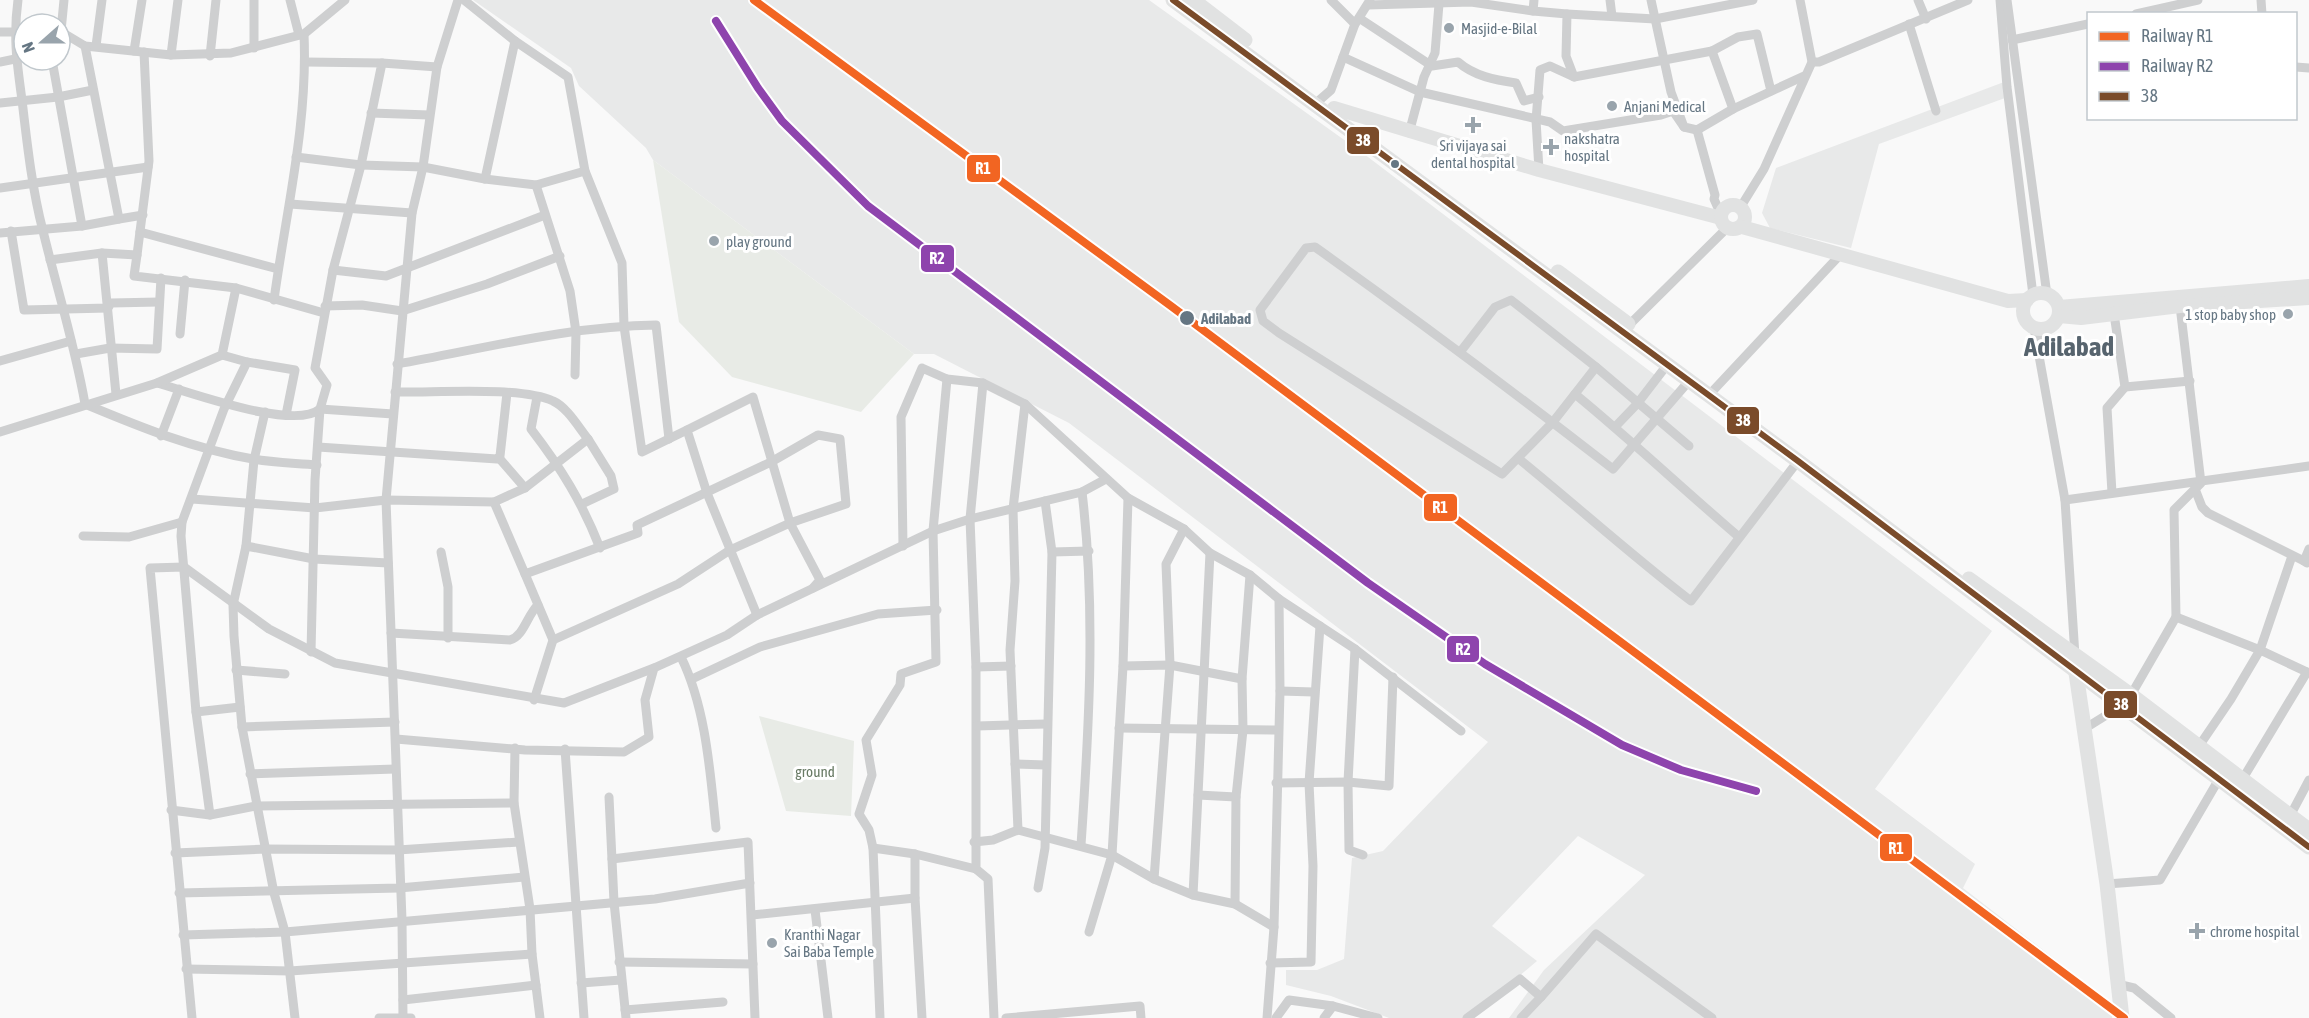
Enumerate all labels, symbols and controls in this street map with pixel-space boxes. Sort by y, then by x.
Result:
north arrow [12,12,72,72]
legend [2087,12,2297,120]
place label: Masjid-e-Bilal [1461,20,1537,37]
marker: Masjid-e-Bilal [1442,21,1456,35]
text: Railway R1 [2141,25,2213,46]
text: N [18,40,38,55]
text: Railway R2 [2141,55,2213,76]
text: 38 [2141,85,2158,106]
place label: Anjani Medical [1624,98,1706,115]
marker: Anjani Medical [1605,99,1619,113]
marker: Sri vijaya sai dental hospital [1464,116,1482,134]
line badge: 38 [1346,126,1380,155]
place label: nakshatra hospital [1564,130,1620,164]
text: 38 [1355,131,1371,149]
place label: Sri vijaya sai dental hospital [1431,137,1515,171]
marker: nakshatra hospital [1542,138,1560,156]
line badge: R1 [966,154,1001,183]
unlabelled marker [1389,158,1401,170]
text: R1 [975,159,991,177]
place label: play ground [726,233,792,250]
marker: play ground [707,234,721,248]
line badge: R2 [920,244,955,273]
text: R2 [929,249,945,267]
place label: 1 stop baby shop [2185,306,2276,323]
marker: 1 stop baby shop [2281,307,2295,321]
marker: Adilabad [1178,309,1196,327]
place label: Adilabad [1200,310,1251,327]
district label: Adilabad [2023,331,2114,362]
line badge: 38 [1726,406,1760,435]
text: 38 [1735,411,1751,429]
line badge: R1 [1423,493,1458,522]
text: R1 [1432,498,1448,516]
line badge: R2 [1446,635,1480,663]
text: R2 [1455,640,1471,658]
line badge: 38 [2103,690,2138,719]
text: 38 [2113,695,2129,713]
park label: ground [795,763,835,780]
line badge: R1 [1879,833,1913,862]
text: R1 [1888,839,1904,857]
marker: chrome hospital [2188,922,2206,940]
place label: chrome hospital [2210,923,2299,940]
place label: Kranthi Nagar Sai Baba Temple [784,926,874,960]
marker: Kranthi Nagar Sai Baba Temple [765,936,779,950]

